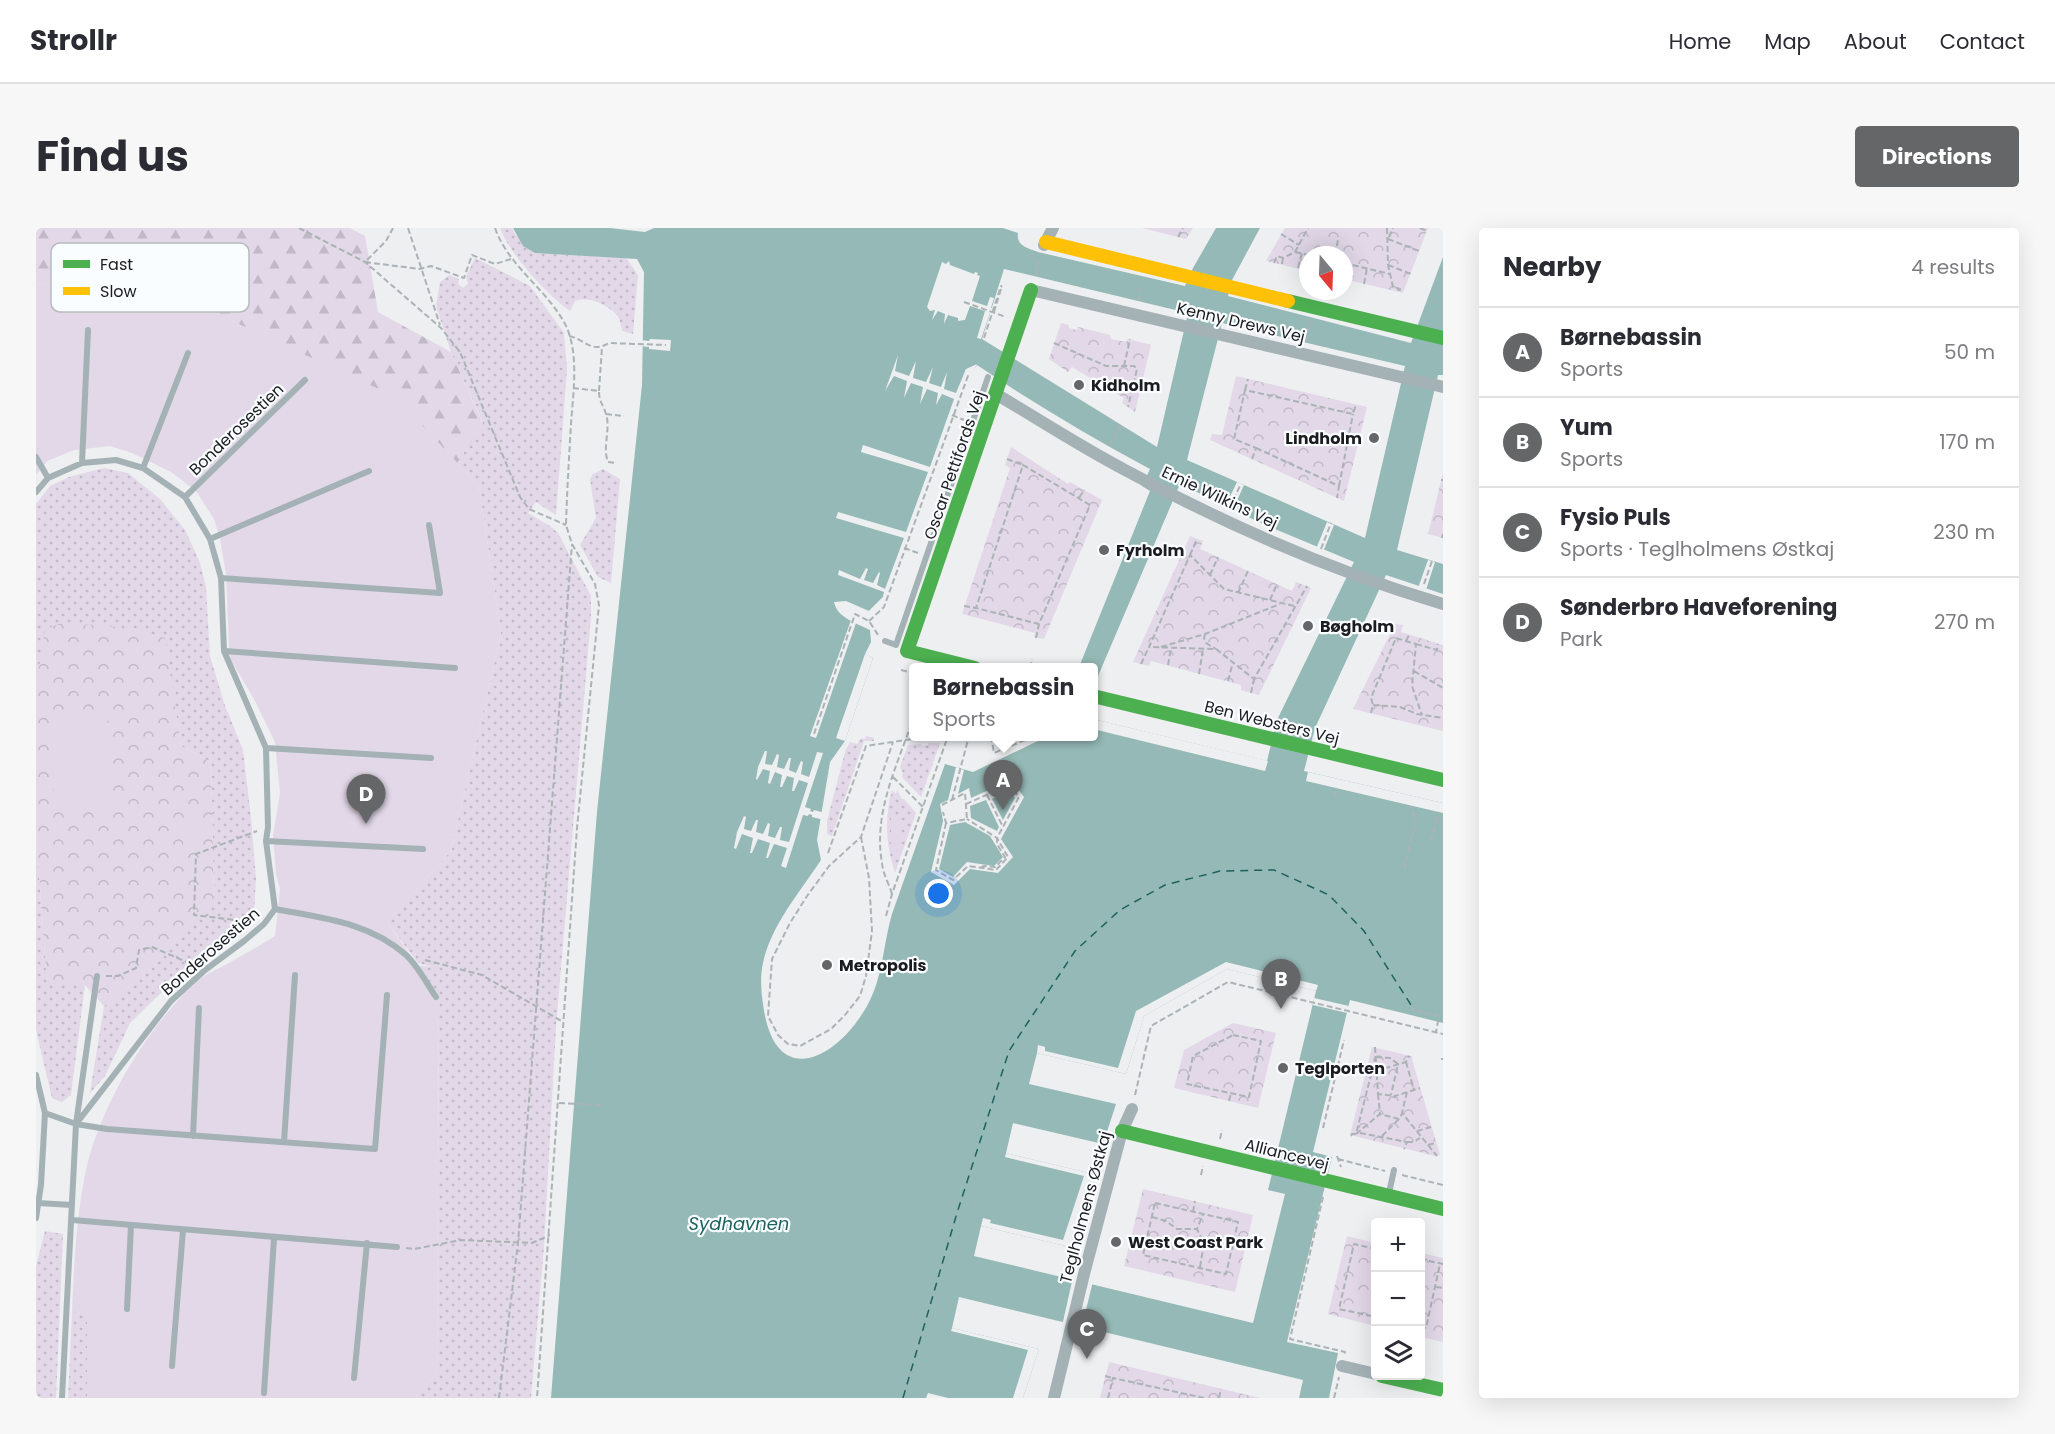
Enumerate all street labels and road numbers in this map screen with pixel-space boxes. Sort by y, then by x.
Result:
street label: Kenny Drews Vej [1175,297,1307,348]
street label: Bonderosestien [184,378,289,481]
street label: Oscar Pettifords Vej [918,388,991,543]
street label: Ernie Wilkins Vej [1158,460,1282,534]
street label: Ben Websters Vej [1202,695,1342,750]
street label: Bonderosestien [156,902,265,1001]
street label: Teglholmens Østkaj [1054,1128,1117,1286]
street label: Alliancevej [1242,1133,1331,1176]

